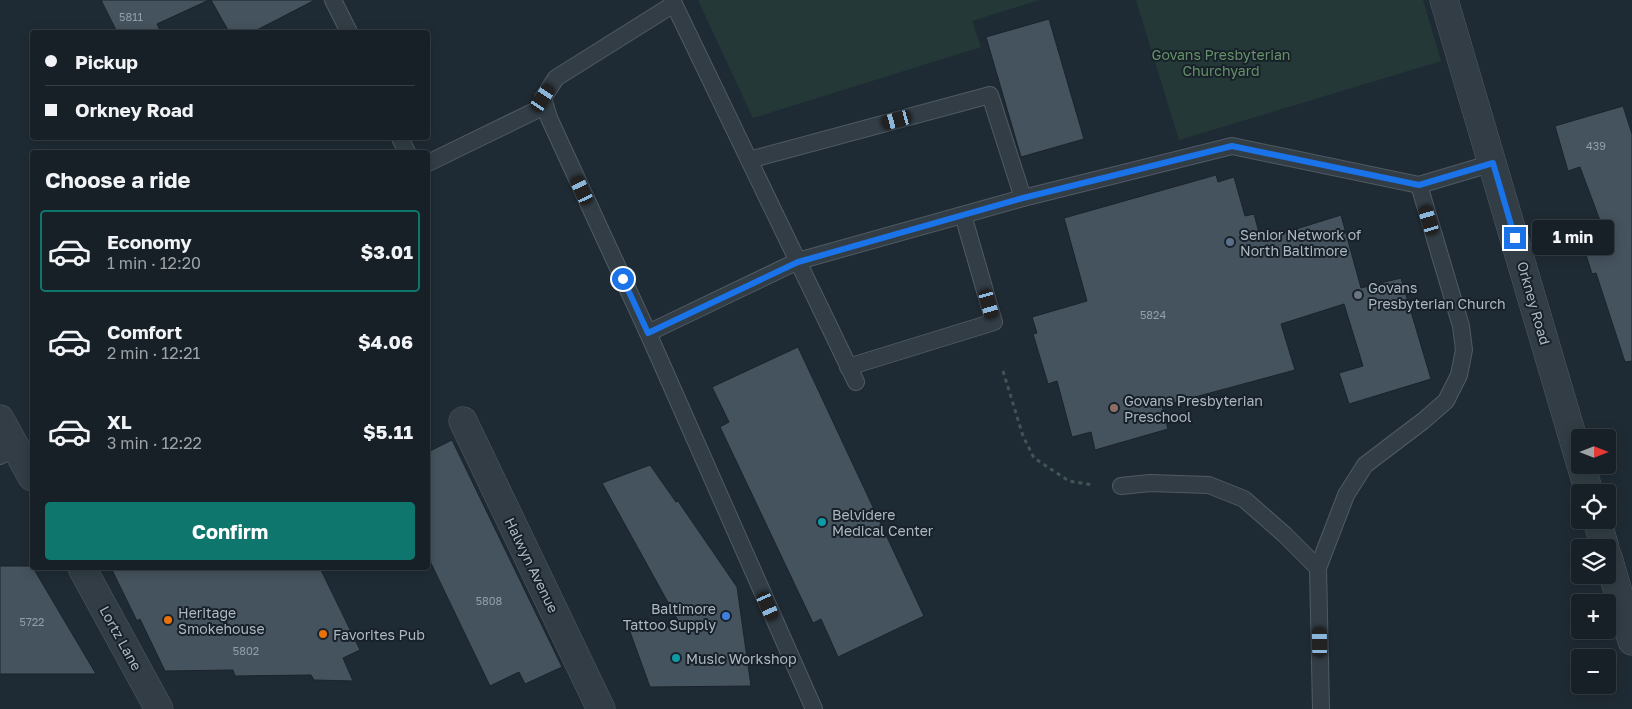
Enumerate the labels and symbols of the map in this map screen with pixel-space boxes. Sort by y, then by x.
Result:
house number: 5811 [119,10,143,23]
park label: Govans Presbyterian Churchyard [1152,46,1290,79]
car [528,81,557,115]
car [880,109,913,131]
house number: 439 [1586,139,1606,152]
car [568,173,595,207]
car [1417,203,1440,237]
callout: 1 min [1532,220,1615,256]
place label: Senior Network of North Baltimore [1240,226,1361,259]
route end [1504,227,1526,249]
marker: Senior Network of North Baltimore [1224,236,1236,248]
street label: Orkney Road [1514,259,1554,347]
route start [612,268,634,290]
place label: Govans Presbyterian Church [1368,279,1506,312]
car [977,288,1000,320]
marker: Govans Presbyterian Church [1352,289,1364,301]
house number: 5824 [1140,308,1166,321]
place label: Govans Presbyterian Preschool [1124,392,1263,425]
marker: Govans Presbyterian Preschool [1108,402,1120,414]
north arrow [1571,429,1616,474]
place label: Belvidere Medical Center [832,506,934,539]
street label: Halwyn Avenue [502,515,562,615]
marker: Belvidere Medical Center [816,516,828,528]
car [755,589,780,623]
house number: 5808 [476,594,503,607]
place label: Baltimore Tattoo Supply [623,600,716,633]
street label: Lortz Lane [96,603,146,673]
place label: Heritage Smokehouse [178,604,265,637]
marker: Baltimore Tattoo Supply [720,610,732,622]
marker: Heritage Smokehouse [162,614,174,626]
house number: 5722 [20,615,44,628]
place label: Favorites Pub [333,626,425,643]
car [1312,627,1327,657]
marker: Favorites Pub [317,628,329,640]
house number: 5802 [233,644,259,657]
place label: Music Workshop [686,650,797,667]
marker: Music Workshop [670,652,682,664]

